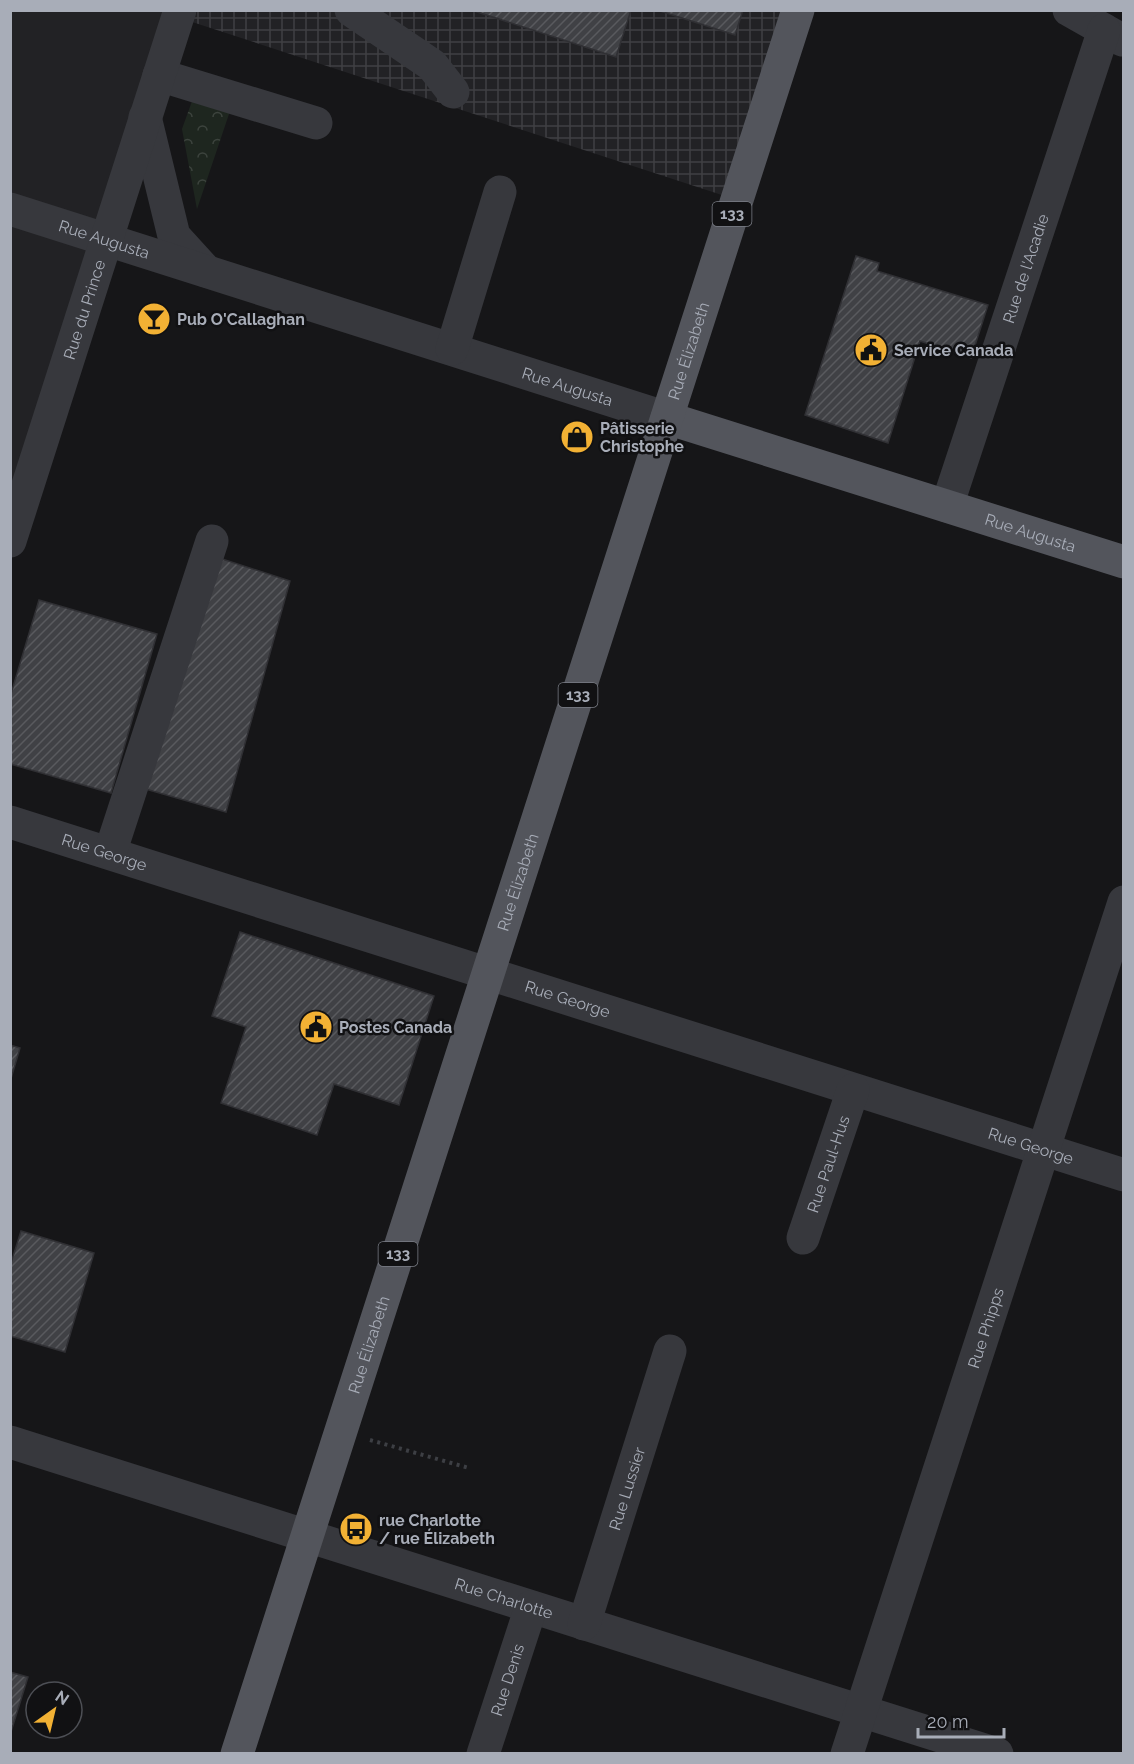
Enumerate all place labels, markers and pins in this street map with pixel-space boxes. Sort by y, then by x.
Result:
bar icon: Pub O'Callaghan [136,301,172,337]
place label: Pub O'Callaghan [177,310,305,329]
public building icon: Service Canada [853,332,889,368]
place label: Service Canada [894,341,1013,360]
shop icon: Pâtisserie Christophe [559,419,595,455]
place label: Pâtisserie Christophe [600,419,684,456]
public building icon: Postes Canada [298,1009,334,1045]
place label: Postes Canada [339,1018,452,1037]
bus stop icon: rue Charlotte / rue Élizabeth [338,1511,374,1547]
place label: rue Charlotte / rue Élizabeth [379,1511,495,1548]

